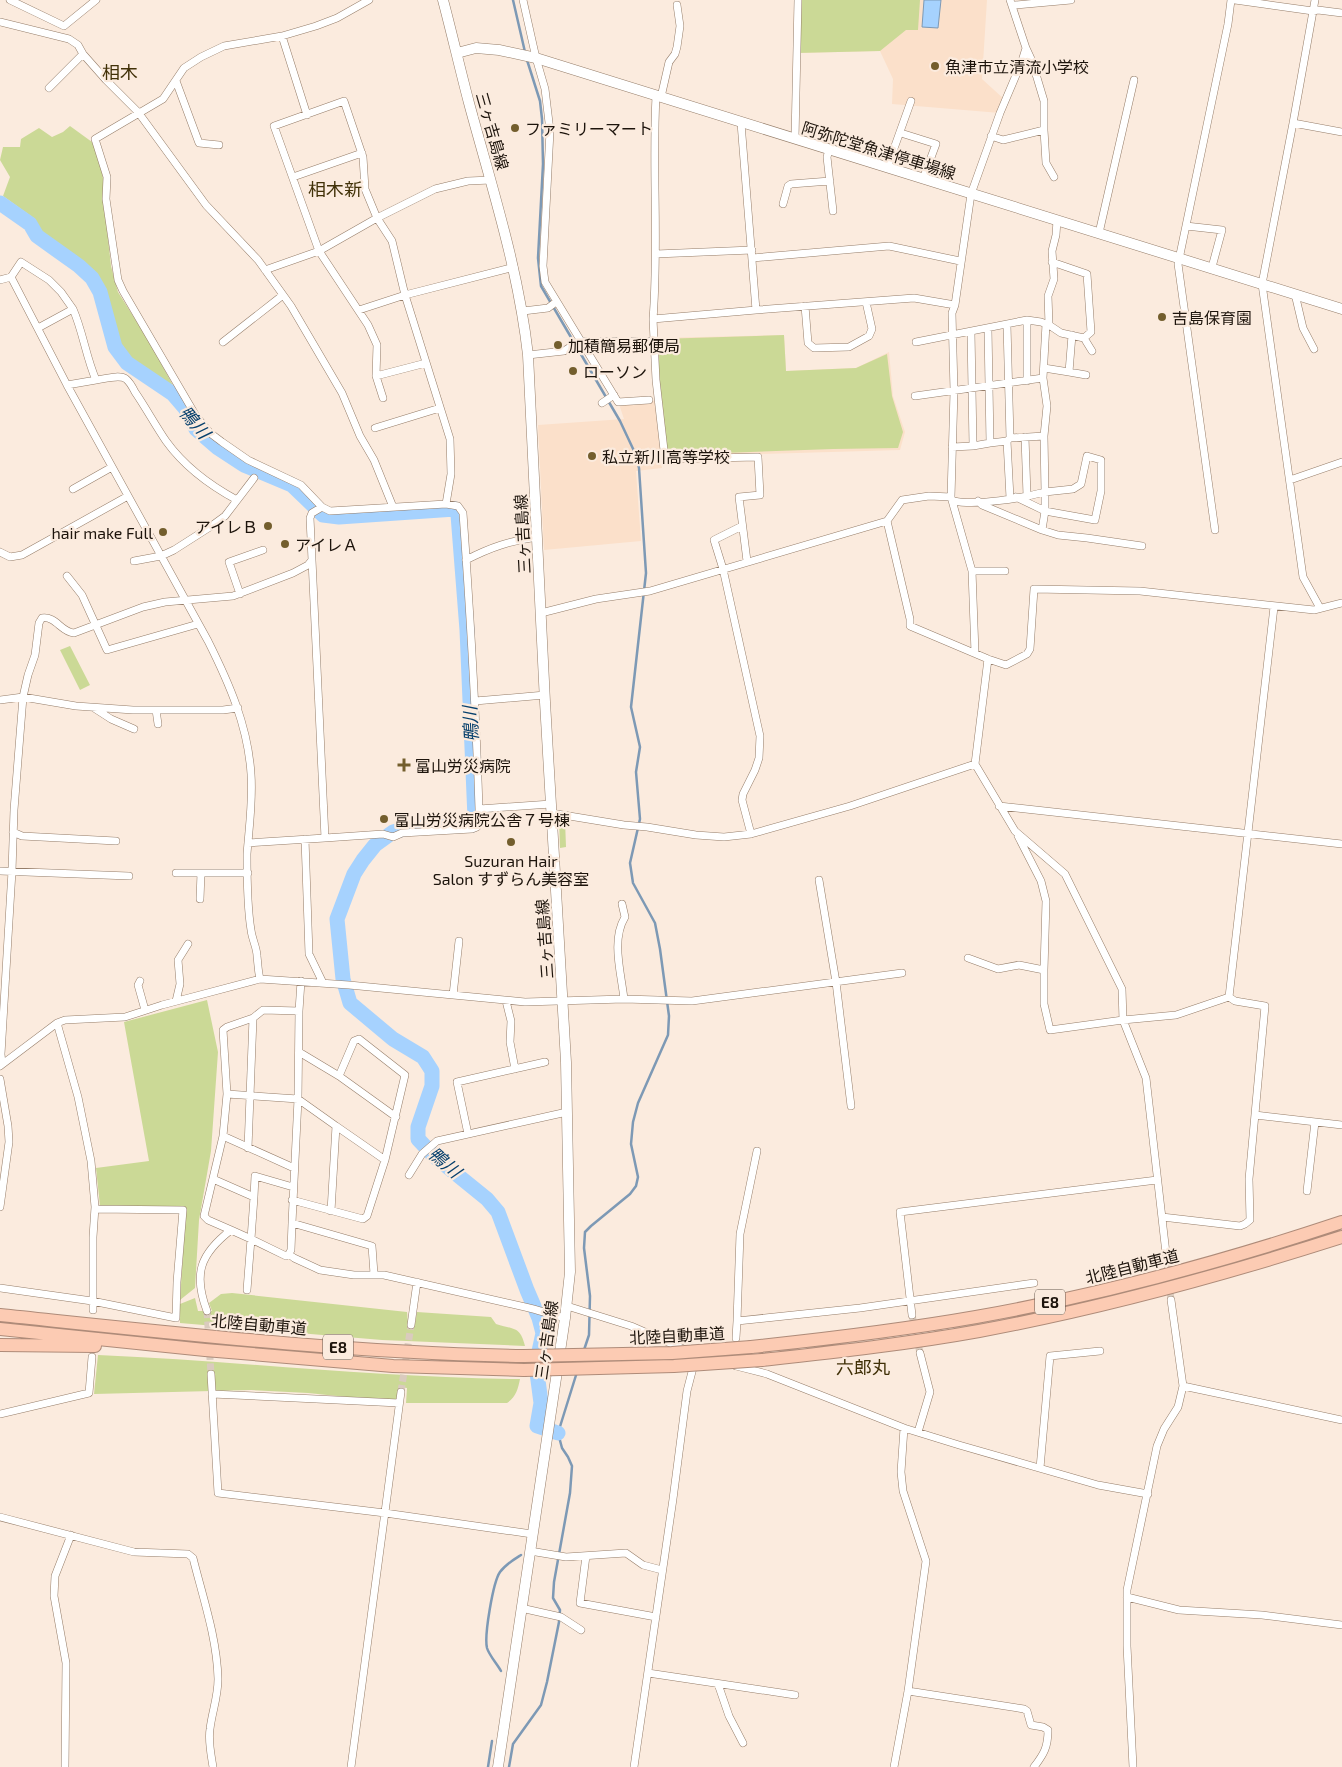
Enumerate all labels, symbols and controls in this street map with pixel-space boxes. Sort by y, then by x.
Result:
place label: 魚津市立清流小学校 [945,57,1089,76]
marker: 魚津市立清流小学校 [929,60,941,72]
district label: 相木 [102,61,138,83]
street label: 三ヶ吉島線 [473,90,513,172]
street label: 阿弥陀堂魚津停車場線 [800,118,958,182]
place label: ファミリーマート [525,119,653,138]
marker: ファミリーマート [509,122,521,134]
district label: 相木新 [308,178,362,200]
place label: 吉島保育園 [1172,308,1252,327]
marker: 吉島保育園 [1156,311,1168,323]
place label: 加積簡易郵便局 [568,336,680,355]
marker: 加積簡易郵便局 [552,339,564,351]
place label: ローソン [583,362,647,381]
marker: ローソン [567,365,579,377]
water label: 鴨川 [175,401,216,444]
place label: 私立新川高等学校 [602,447,730,466]
marker: 私立新川高等学校 [586,450,598,462]
street label: 三ヶ吉島線 [510,494,534,574]
place label: アイレＢ [195,517,258,536]
marker: アイレＢ [262,520,274,532]
place label: hair make Full [51,523,153,542]
marker: hair make Full [157,526,169,538]
place label: アイレＡ [295,535,358,554]
marker: アイレＡ [279,538,291,550]
water label: 鴨川 [458,703,482,743]
place label: 富山労災病院 [415,756,511,775]
marker: 富山労災病院 [397,758,411,772]
place label: 富山労災病院公舎７号棟 [394,810,570,829]
marker: 富山労災病院公舎７号棟 [378,813,390,825]
marker: Suzuran Hair Salon すずらん美容室 [505,836,517,848]
place label: Suzuran Hair Salon すずらん美容室 [433,851,589,888]
street label: 三ヶ吉島線 [532,898,556,980]
water label: 鴨川 [424,1142,467,1183]
street label: 北陸自動車道 [1083,1245,1181,1287]
road number: E8 [1035,1290,1065,1314]
street label: 三ヶ吉島線 [531,1299,561,1381]
street label: 北陸自動車道 [210,1310,308,1338]
street label: 北陸自動車道 [629,1323,725,1347]
road number: E8 [323,1334,353,1360]
district label: 六郎丸 [836,1356,890,1378]

